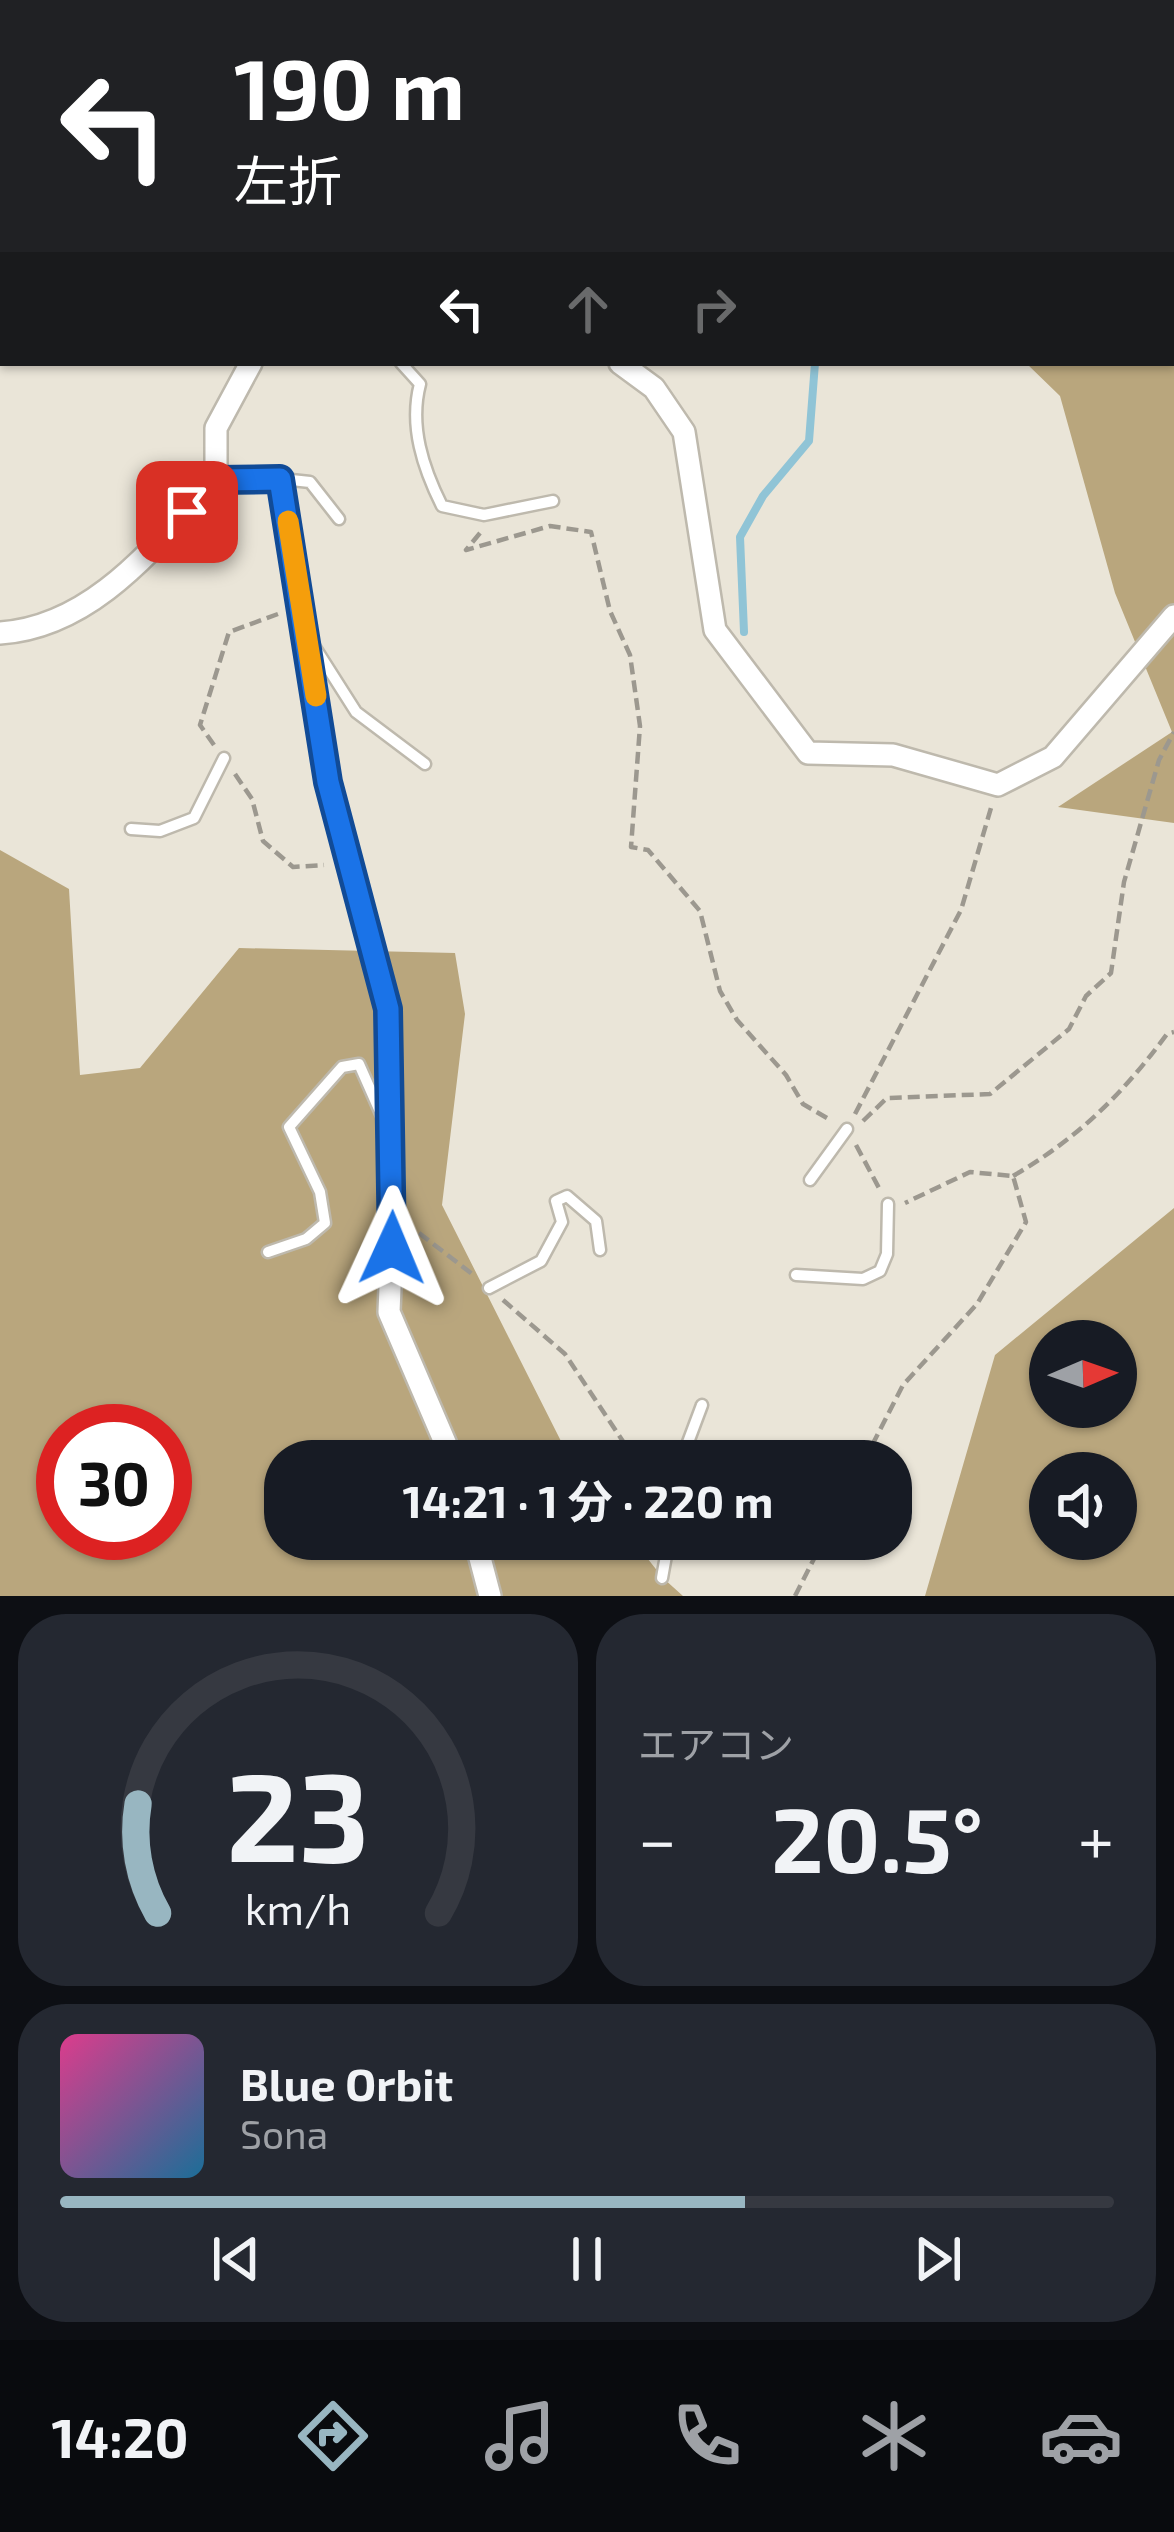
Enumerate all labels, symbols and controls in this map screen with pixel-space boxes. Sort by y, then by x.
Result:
text: 190 m [234,36,465,137]
icon: left [36,48,192,204]
text: 左折 [234,147,342,212]
icon: left [429,276,495,342]
icon: ahead [555,276,621,342]
icon: right [681,276,747,342]
pin [136,461,238,563]
icon: arrive [154,479,220,545]
position arrow [329,1185,455,1311]
north arrow [1029,1320,1137,1428]
map controls [1029,1320,1137,1560]
speed limit sign: 30 [36,1404,192,1560]
button: sound [1029,1452,1137,1560]
text: 14:21 · 1 分 · 220 m [403,1473,773,1527]
text: エアコン [638,1720,794,1767]
text: 23 [226,1737,370,1887]
text: 20.5° [771,1783,983,1891]
text: − [638,1798,677,1877]
text: + [1078,1798,1114,1877]
text: km/h [245,1882,351,1934]
text: Blue Orbit [240,2056,453,2110]
text: Sona [240,2110,328,2157]
icon: previous [203,2226,269,2292]
icon: pause [554,2226,620,2292]
icon: next [905,2226,971,2292]
icon: directions [291,2394,375,2478]
icon: music [478,2394,562,2478]
icon: phone [665,2394,749,2478]
icon: climate [852,2394,936,2478]
icon: car [1039,2394,1123,2478]
text: 14:20 [51,2404,188,2469]

